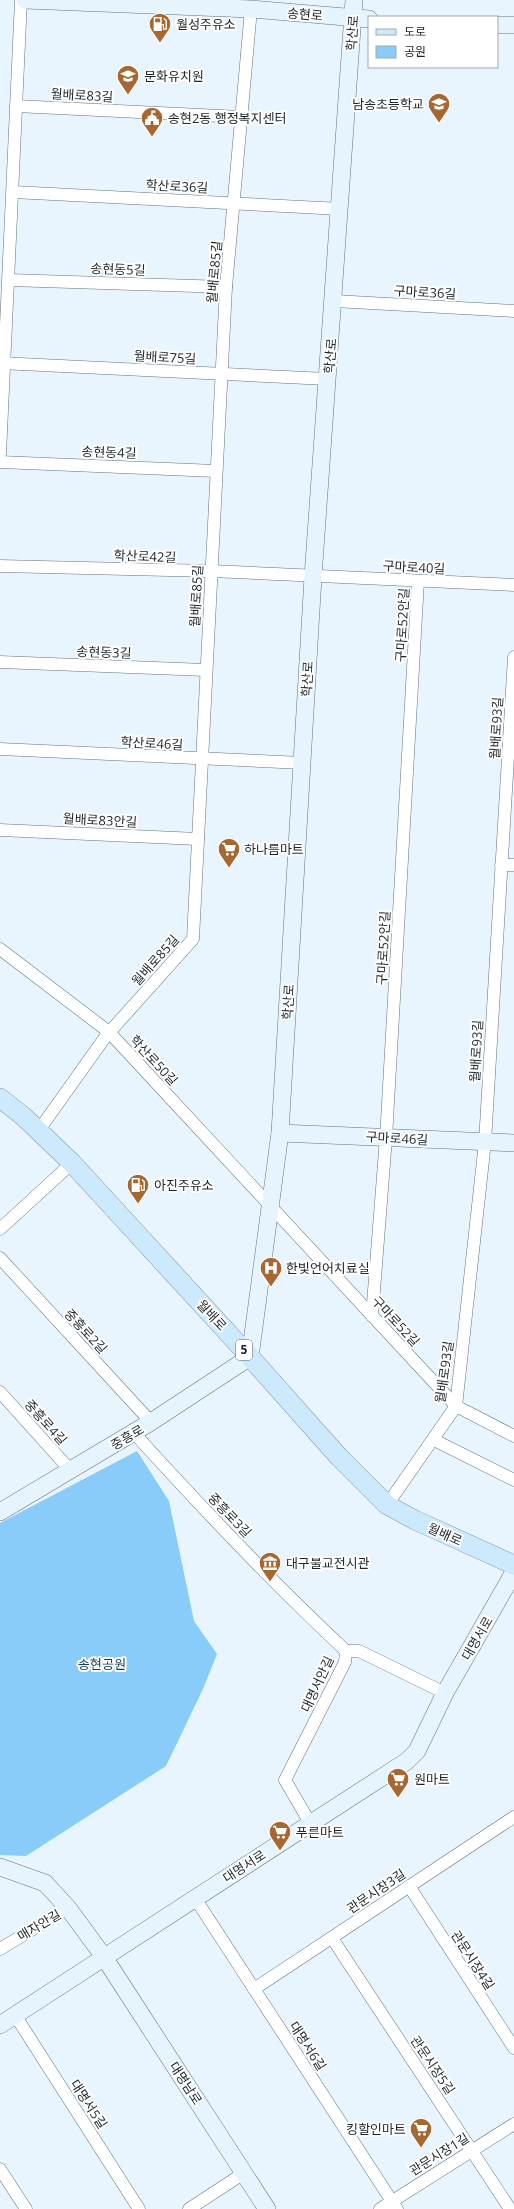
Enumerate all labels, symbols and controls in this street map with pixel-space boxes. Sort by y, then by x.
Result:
street label: 송현로 [286,3,324,25]
fuel station icon: 월성주유소 [147,11,173,44]
street label: 학산로 [342,14,362,52]
place label: 월성주유소 [176,15,236,33]
legend [368,16,498,68]
text: 도로 [404,23,426,40]
text: 공원 [404,43,426,60]
school or university icon: 문화유치원 [115,63,141,96]
place label: 문화유치원 [144,67,204,85]
street label: 월배로83길 [50,84,114,106]
school or university icon: 남송초등학교 [426,91,452,124]
place label: 남송초등학교 [352,95,424,113]
public building icon: 송현2동 행정복지센터 [139,105,165,138]
place label: 송현2동 행정복지센터 [168,109,286,127]
street label: 학산로36길 [145,175,209,197]
street label: 월배로85길 [202,240,226,304]
street label: 송현동5길 [90,259,146,279]
street label: 구마로36길 [393,281,457,303]
street label: 학산로 [319,337,341,375]
street label: 월배로75길 [133,346,197,368]
street label: 송현동4길 [81,442,137,462]
street label: 학산로42길 [113,546,177,566]
street label: 구마로40길 [382,556,446,578]
street label: 월배로85길 [185,564,207,628]
street label: 구마로52안길 [391,587,413,663]
street label: 송현동3길 [76,642,132,662]
street label: 학산로 [297,661,317,697]
street label: 월배로93길 [485,696,507,760]
street label: 학산로46길 [120,732,184,754]
street label: 월배로83안길 [62,809,138,831]
supermarket icon: 하나름마트 [216,836,242,869]
place label: 하나름마트 [244,840,304,858]
street label: 구마로52안길 [372,910,394,986]
street label: 월배로85길 [127,931,183,989]
street label: 학산로 [278,984,298,1020]
street label: 월배로93길 [465,1019,487,1083]
street label: 학산로50길 [126,1031,182,1089]
street label: 구마로46길 [365,1127,429,1149]
fuel station icon: 아진주유소 [125,1172,151,1205]
place label: 아진주유소 [154,1176,214,1194]
hospital icon: 한빛언어치료실 [258,1255,284,1288]
place label: 한빛언어치료실 [286,1259,370,1277]
street label: 구마로52길 [368,1292,424,1350]
street label: 월배로 [193,1296,231,1334]
street label: 중흥로2길 [61,1305,111,1357]
road number: 5 [236,1340,252,1360]
street label: 월배로93길 [431,1340,457,1404]
street label: 중흥로4길 [21,1395,71,1449]
street label: 중흥로 [107,1420,147,1454]
street label: 중흥로3길 [204,1489,256,1541]
street label: 월배로 [425,1518,465,1550]
museum icon: 대구불교전시관 [257,1550,283,1583]
place label: 대구불교전시관 [286,1554,370,1572]
street label: 대명서로 [457,1613,497,1663]
street label: 대명서안길 [296,1653,338,1715]
park label: 송현공원 [78,1655,126,1673]
supermarket icon: 원마트 [385,1766,411,1799]
place label: 원마트 [414,1770,450,1788]
supermarket icon: 푸른마트 [267,1819,293,1852]
place label: 푸른마트 [296,1823,344,1841]
street label: 대명서로 [219,1845,269,1887]
street label: 관문시장3길 [343,1865,409,1917]
street label: 매자안길 [14,1905,64,1945]
street label: 관문시장4길 [447,1927,499,1993]
street label: 대명서6길 [285,2018,331,2074]
street label: 관문시장5길 [407,2032,459,2098]
street label: 대명남로 [165,2058,207,2108]
street label: 대명서5길 [66,2076,112,2132]
supermarket icon: 킹할인마트 [408,2116,434,2149]
place label: 킹할인마트 [346,2120,406,2138]
street label: 관문시장1길 [406,2129,472,2179]

